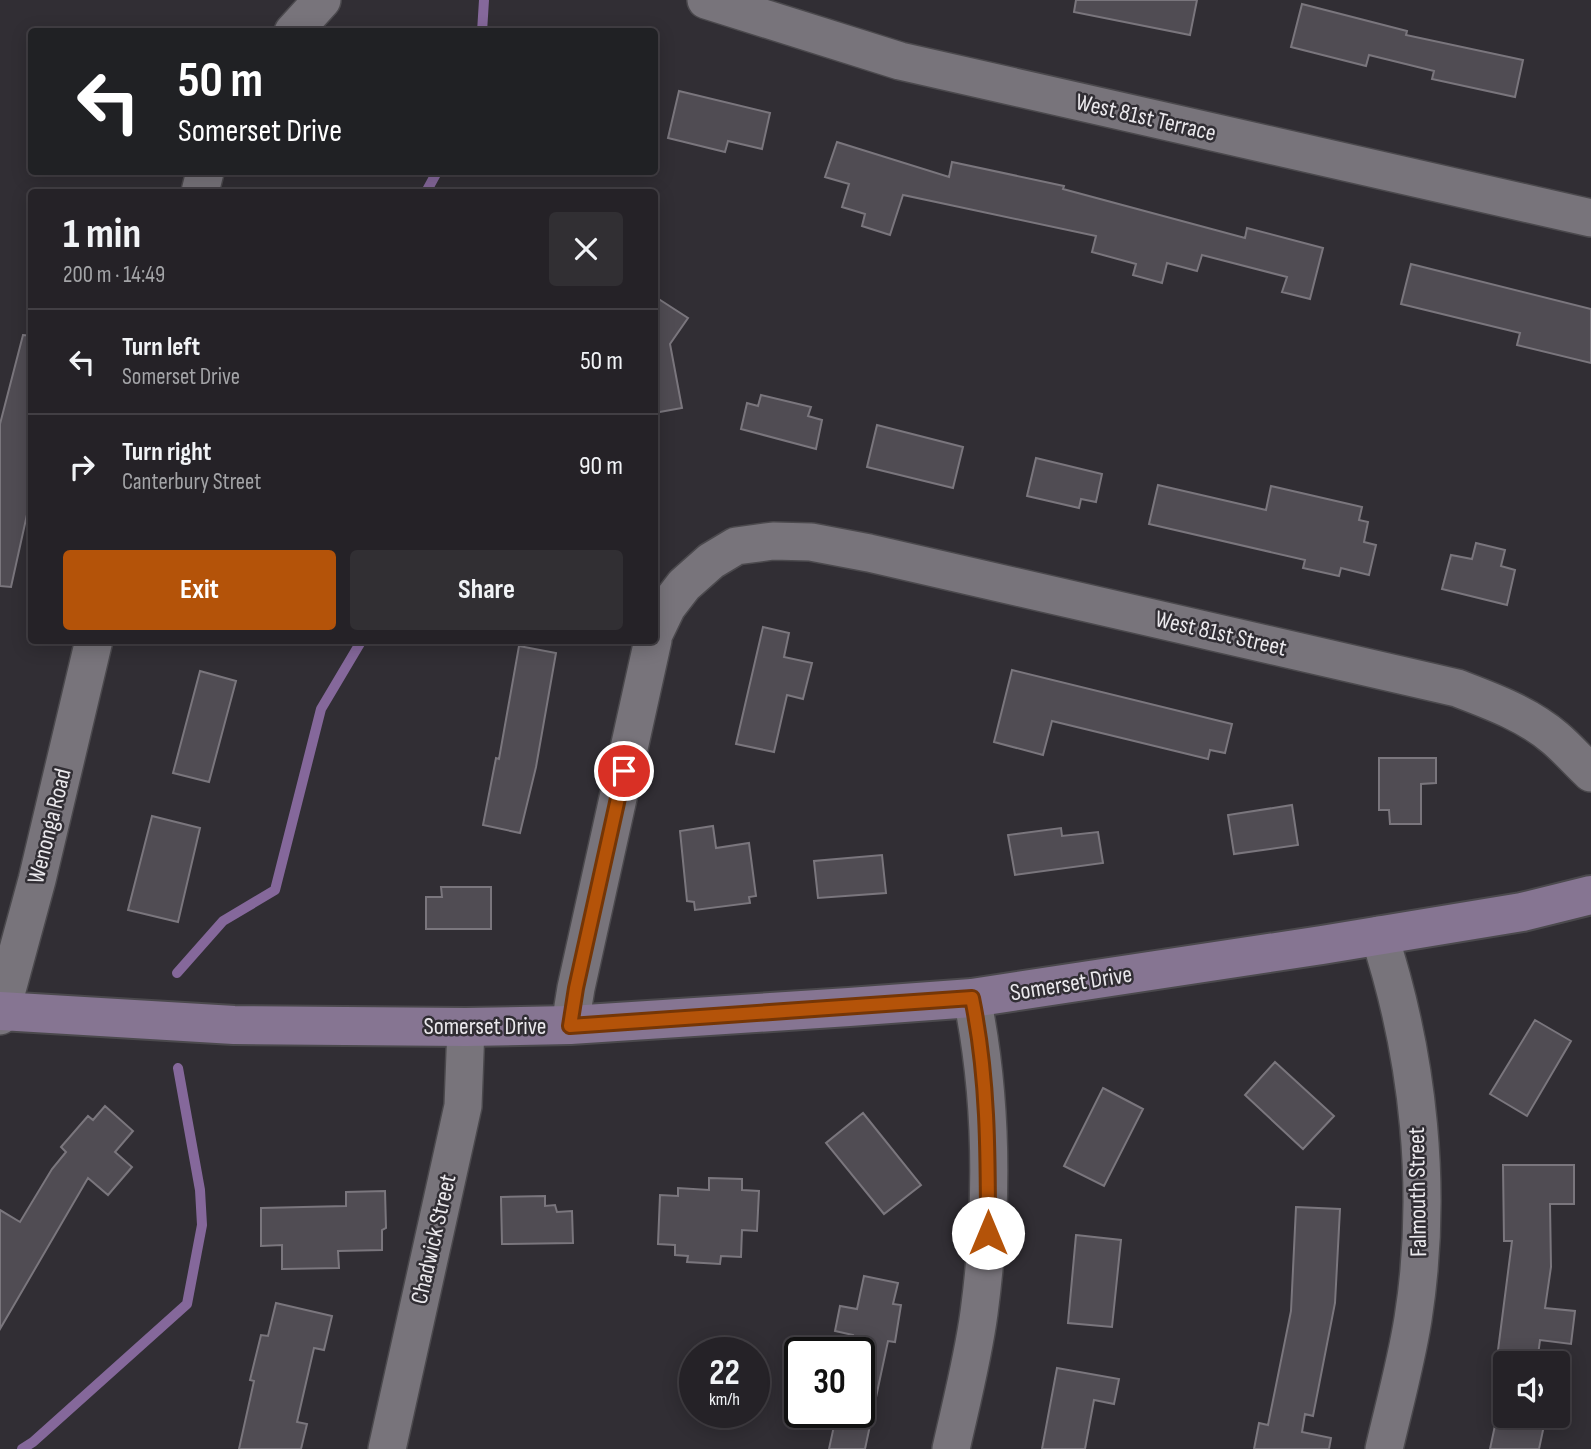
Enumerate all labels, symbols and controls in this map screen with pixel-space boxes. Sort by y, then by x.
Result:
text: 50 m [178,52,263,111]
icon: left [63,56,154,147]
street label: West 81st Terrace [1073,87,1219,148]
text: Somerset Drive [178,112,342,151]
text: 1 min [63,209,141,260]
button: close [549,212,623,286]
text: 200 m · 14:49 [63,261,165,289]
text: Turn left [122,332,200,363]
icon: left [63,343,101,381]
text: 50 m [580,346,623,377]
text: Somerset Drive [122,363,240,391]
text: Turn right [122,437,211,468]
icon: right [63,448,101,486]
text: 90 m [579,451,623,482]
text: Canterbury Street [122,468,261,496]
button: Exit [63,550,336,630]
button: Share [350,550,623,630]
street label: West 81st Street [1152,604,1289,663]
pin [594,741,654,801]
icon: arrive [605,752,643,790]
street label: Wenonga Road [21,766,78,887]
street label: Somerset Drive [1008,960,1134,1007]
street label: Somerset Drive [423,1012,547,1041]
street label: Falmouth Street [1402,1127,1433,1257]
street label: Chadwick Street [404,1171,462,1307]
position arrow [951,1196,1025,1270]
speed limit sign: 30 [784,1337,875,1428]
map controls [1493,1351,1570,1428]
button: sound [1493,1351,1570,1428]
text: 22 [709,1352,740,1395]
text: km/h [709,1389,740,1410]

